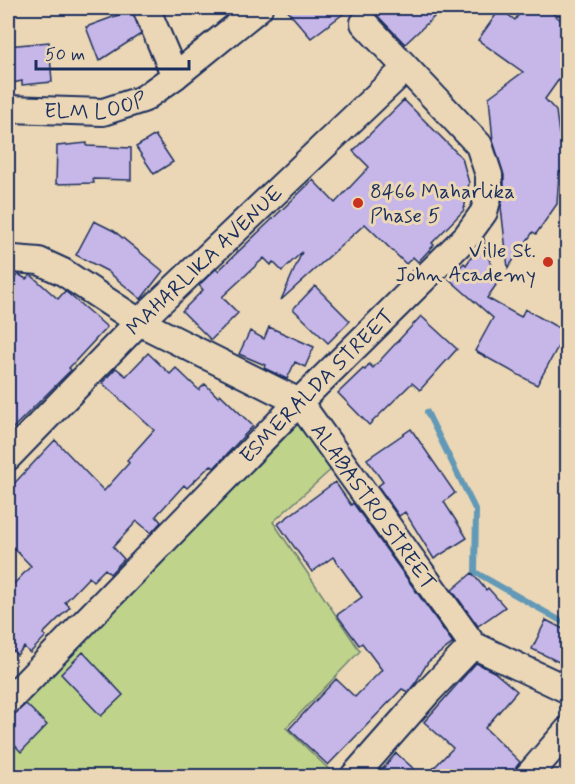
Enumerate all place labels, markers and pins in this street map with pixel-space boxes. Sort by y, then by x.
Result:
place label: 8466 Maharlika Phase 5 [370,178,515,230]
marker: 8466 Maharlika Phase 5 [351,196,365,210]
place label: Ville St. John Academy [395,237,536,289]
marker: Ville St. John Academy [541,255,555,269]

